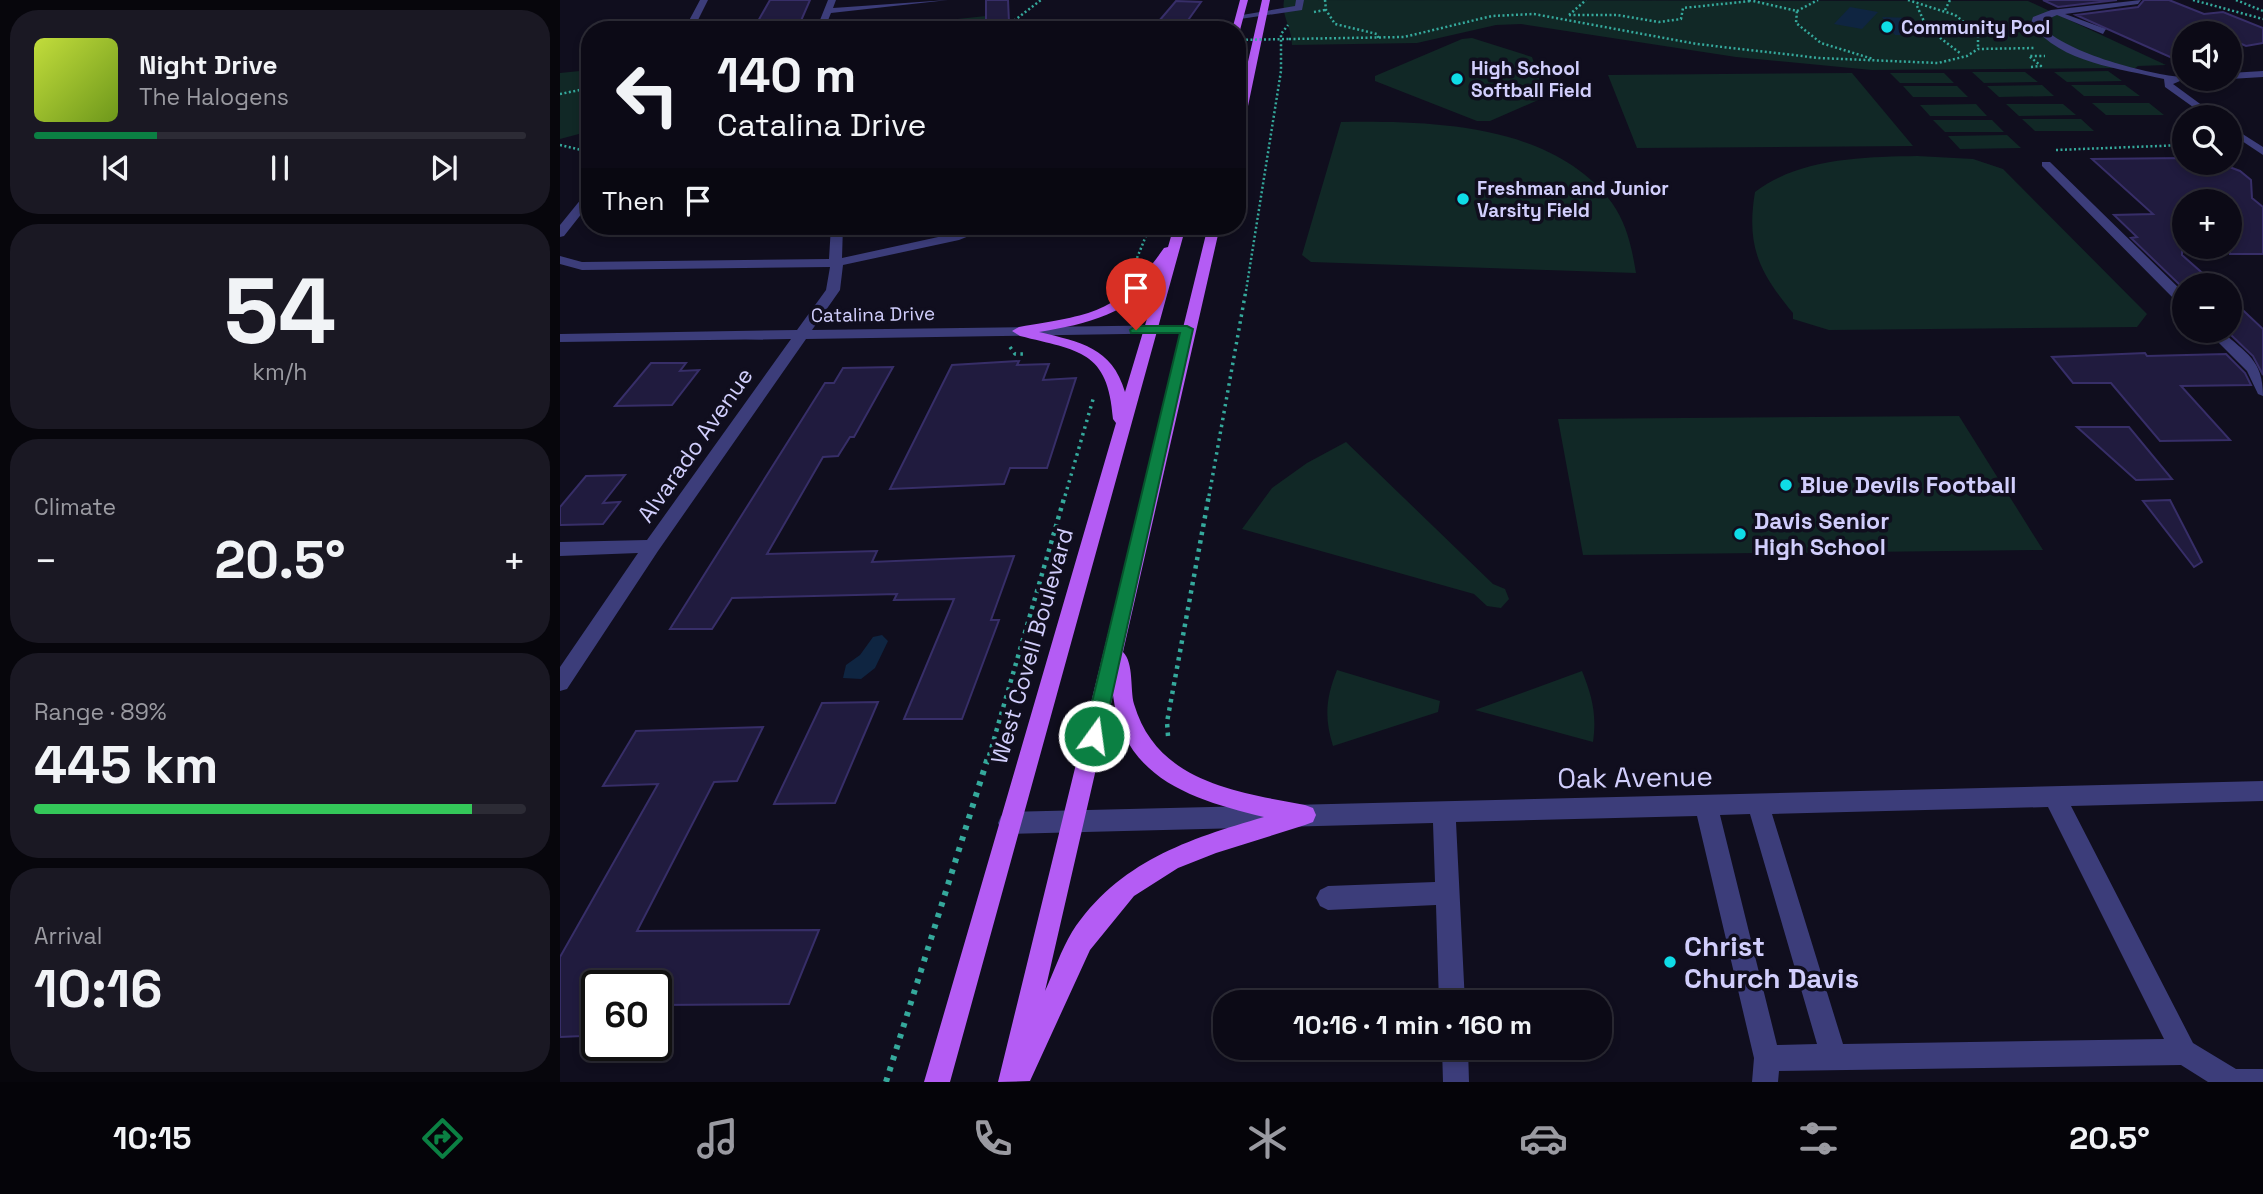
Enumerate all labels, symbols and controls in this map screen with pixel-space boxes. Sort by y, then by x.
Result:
place label: Community Pool [1901,15,2050,40]
marker: Community Pool [1879,19,1895,35]
map controls [2172,21,2242,343]
button: sound [2172,21,2242,91]
text: 140 m [717,44,856,106]
text: Night Drive [139,48,277,82]
icon: left [602,49,693,140]
place label: High School Softball Field [1471,56,1592,103]
marker: High School Softball Field [1449,71,1465,87]
text: The Halogens [139,82,289,112]
text: Catalina Drive [717,105,927,145]
button: search [2172,105,2242,175]
icon: previous [97,149,135,187]
icon: pause [261,149,299,187]
icon: next [425,149,463,187]
place label: Freshman and Junior Varsity Field [1477,176,1669,223]
icon: arrive [679,182,717,220]
text: Then [602,184,665,218]
button: + [2172,189,2242,259]
marker: Freshman and Junior Varsity Field [1455,191,1471,207]
text: 54 [224,253,336,370]
pin [1106,258,1166,330]
icon: arrive [1117,269,1155,307]
button: − [2172,273,2242,343]
street label: Catalina Drive [811,301,935,328]
text: km/h [253,357,307,387]
street label: Alvarado Avenue [630,362,760,528]
place label: Blue Devils Football [1800,470,2016,500]
marker: Blue Devils Football [1778,477,1794,493]
text: Climate [34,492,116,522]
place label: Davis Senior High School [1754,506,1889,562]
street label: West Covell Boulevard [984,525,1080,767]
marker: Davis Senior High School [1732,526,1748,542]
text: 20.5° [214,527,346,593]
text: − [34,537,58,585]
text: + [502,537,526,585]
text: Range · 89% [34,697,167,727]
position arrow [1057,699,1131,773]
text: 445 km [34,732,218,798]
street label: Oak Avenue [1557,758,1713,796]
text: Arrival [34,921,102,951]
place label: Christ Church Davis [1684,928,1859,996]
marker: Christ Church Davis [1662,954,1678,970]
text: 10:16 [34,956,162,1022]
speed limit sign: 60 [581,970,672,1061]
text: 10:16 · 1 min · 160 m [1293,1008,1532,1042]
icon: directions [418,1114,467,1163]
icon: music [693,1114,742,1163]
icon: phone [968,1114,1017,1163]
icon: climate [1243,1114,1292,1163]
icon: car [1519,1114,1568,1163]
icon: filters [1794,1114,1843,1163]
text: 10:15 [113,1118,192,1158]
text: 20.5° [2069,1118,2150,1158]

